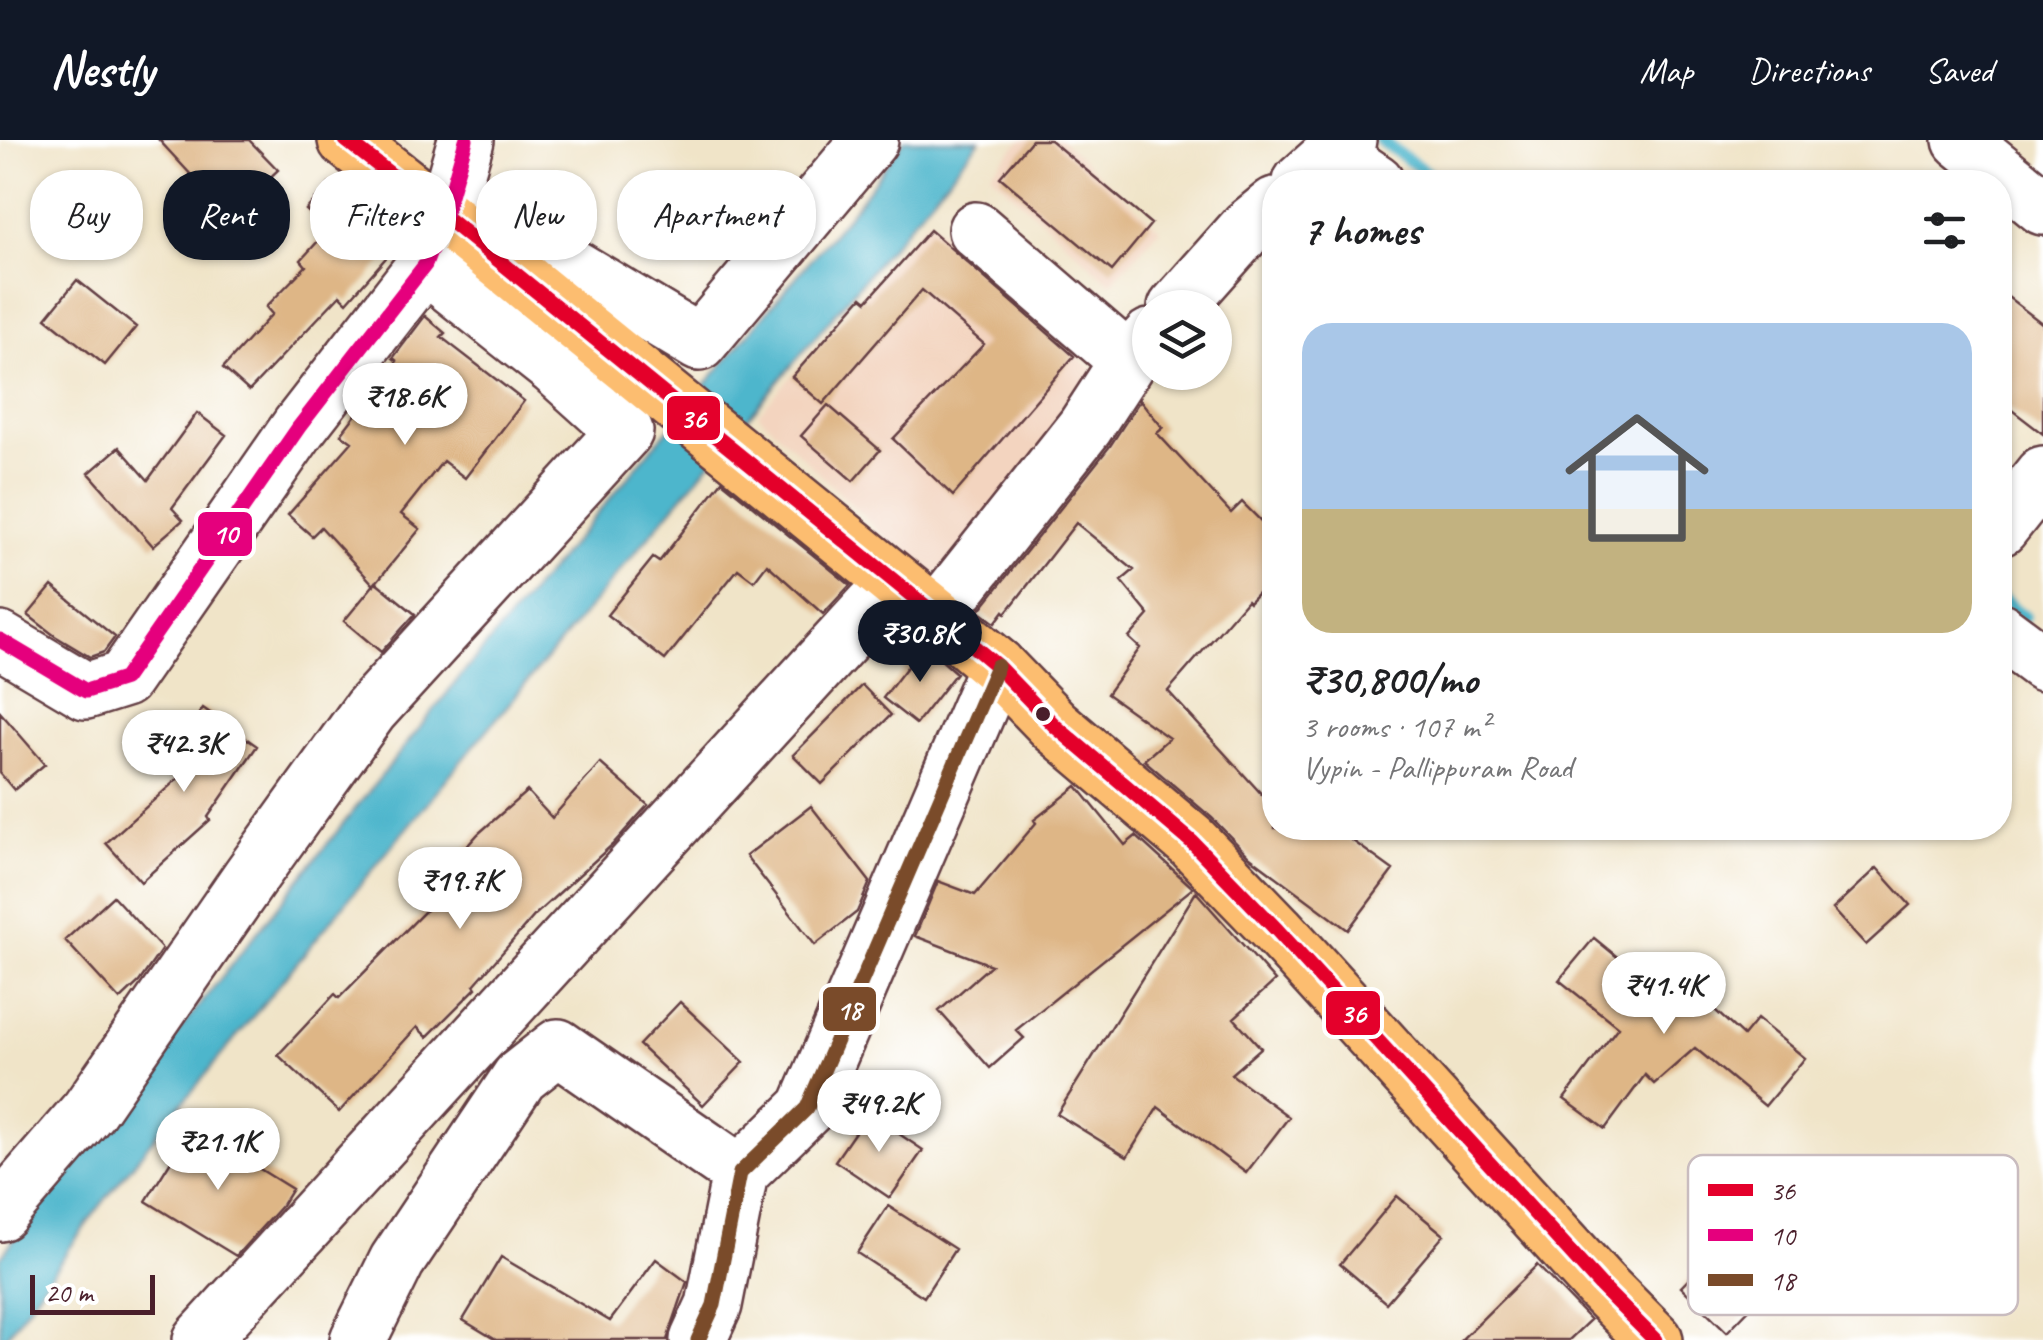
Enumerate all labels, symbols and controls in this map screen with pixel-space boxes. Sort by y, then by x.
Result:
text: Nestly [50,40,154,100]
text: Map [1640,48,1693,93]
text: Directions [1748,48,1870,93]
text: Saved [1925,48,1993,93]
chip: Buy [30,170,143,260]
chip: Rent [163,170,290,260]
chip: Filters [310,170,456,260]
chip: New [476,170,597,260]
chip: Apartment [617,170,816,260]
icon: filters [1917,203,1972,258]
text: 7 homes [1302,204,1420,257]
map controls [1132,290,1232,390]
button: layers [1132,290,1232,390]
pin: ₹18.6K [324,363,486,448]
text: ₹18.6K [365,375,445,416]
icon: home [1547,388,1727,568]
line badge: 36 [665,394,722,442]
text: 36 [680,401,708,436]
line badge: 10 [196,510,254,558]
text: 10 [212,516,241,551]
pin: ₹30.8K [839,600,1001,685]
text: ₹30.8K [880,612,960,653]
text: ₹30,800/mo [1302,653,1478,706]
unlabelled marker [1033,704,1053,724]
text: 3 rooms · 107 m² [1302,706,1489,747]
pin: ₹42.3K [103,710,265,795]
text: ₹42.3K [144,722,224,763]
text: Vypin - Pallippuram Road [1302,747,1572,788]
pin: ₹19.7K [379,847,541,932]
text: ₹19.7K [420,859,500,900]
pin: ₹41.4K [1583,952,1745,1037]
text: ₹41.4K [1624,964,1704,1005]
line badge: 18 [821,985,878,1033]
line badge: 36 [1324,989,1382,1037]
text: 18 [836,992,865,1027]
text: 36 [1340,996,1368,1031]
pin: ₹49.2K [798,1070,960,1155]
text: ₹49.2K [839,1082,919,1123]
pin: ₹21.1K [137,1108,299,1193]
text: ₹21.1K [178,1120,258,1161]
legend [1688,1155,2018,1315]
text: 36 [1770,1173,1797,1208]
text: 10 [1770,1218,1798,1253]
text: 18 [1770,1263,1798,1298]
scale bar [30,1270,155,1314]
text: 20 m [45,1275,93,1310]

